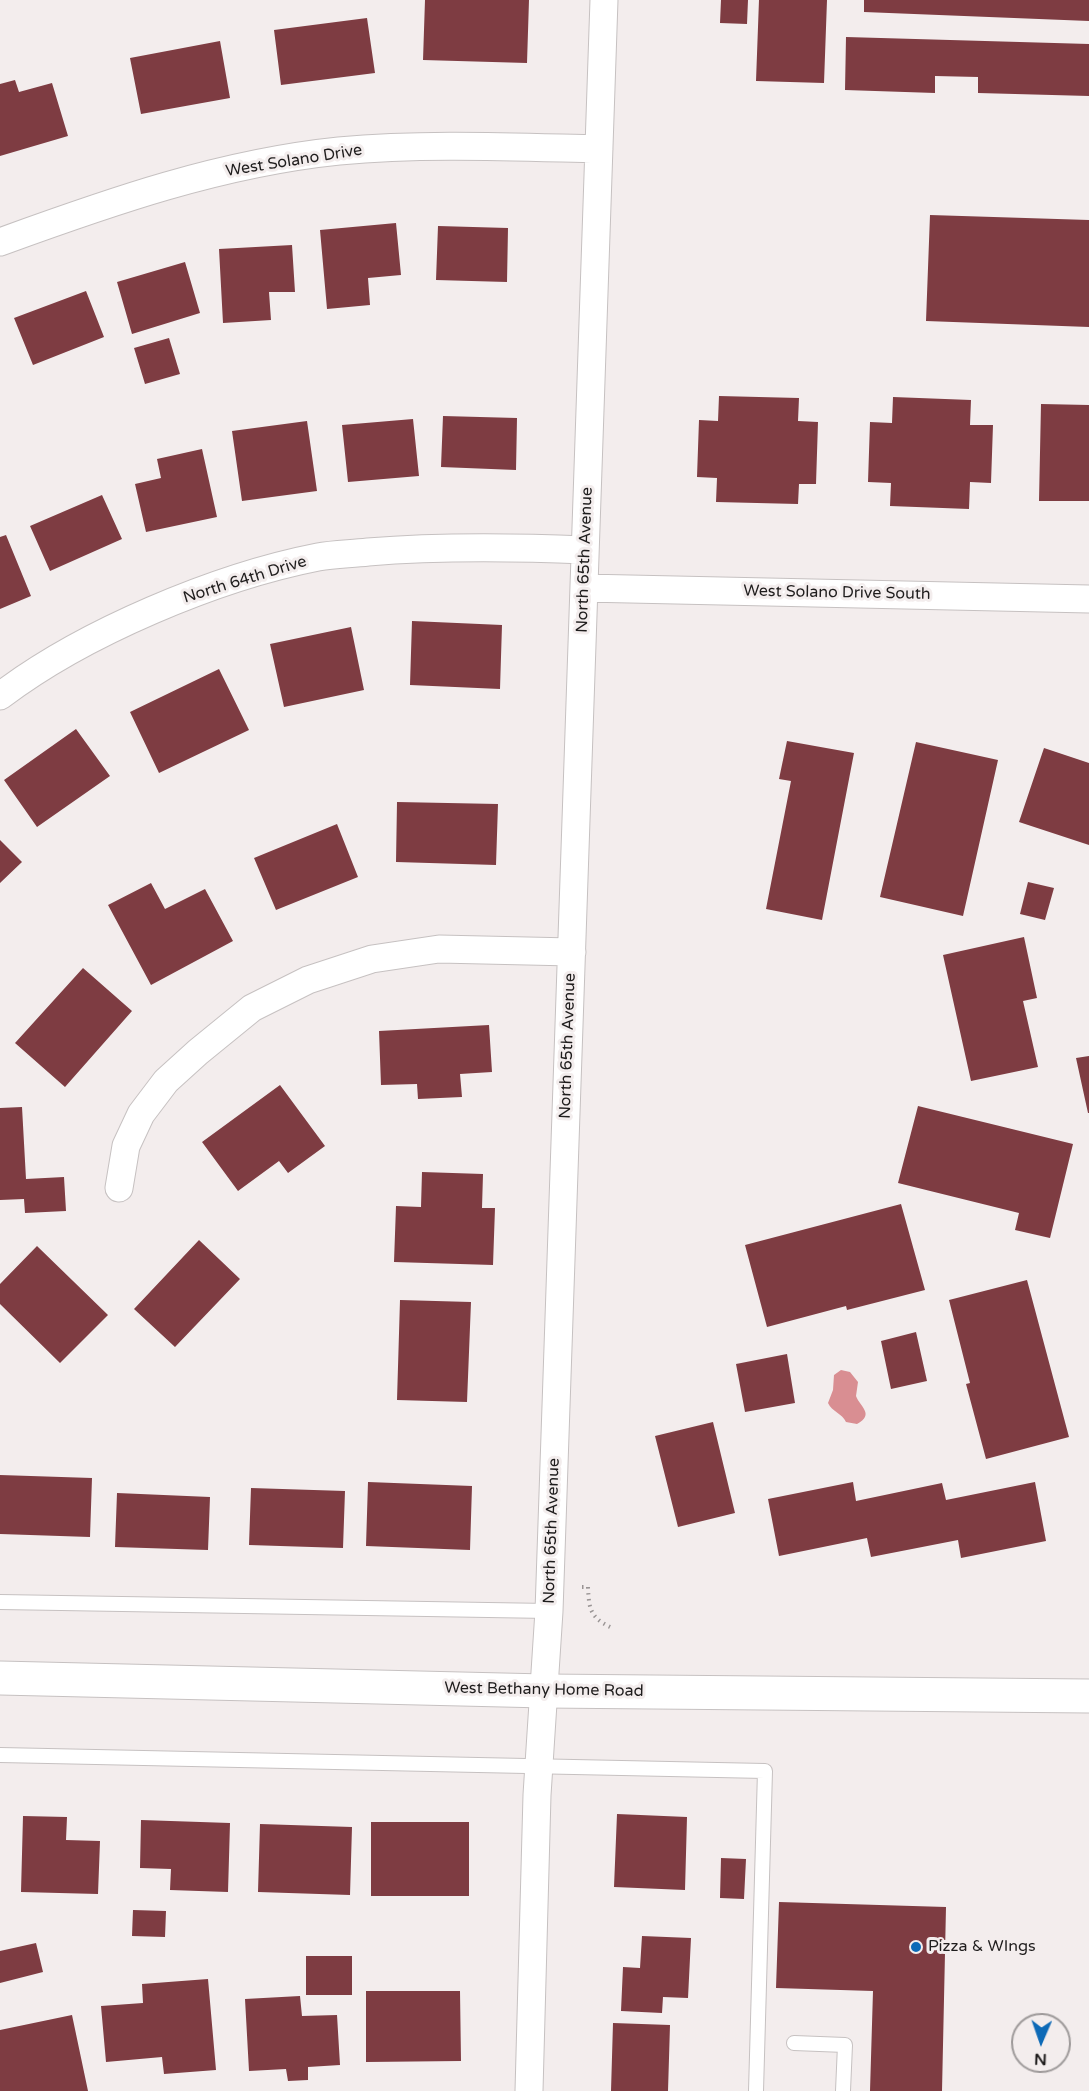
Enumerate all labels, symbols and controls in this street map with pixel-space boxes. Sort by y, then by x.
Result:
street label: West Solano Drive [224,141,364,181]
street label: North 65th Avenue [573,487,597,633]
street label: North 64th Drive [181,552,309,608]
street label: West Solano Drive South [743,582,931,604]
street label: North 65th Avenue [556,973,580,1119]
street label: North 65th Avenue [540,1458,564,1604]
street label: West Bethany Home Road [444,1679,644,1701]
place label: Pizza & WIngs [928,1937,1036,1957]
marker: Pizza & WIngs [909,1940,923,1954]
north arrow [1011,2013,1071,2073]
text: N [1034,2049,1047,2069]

